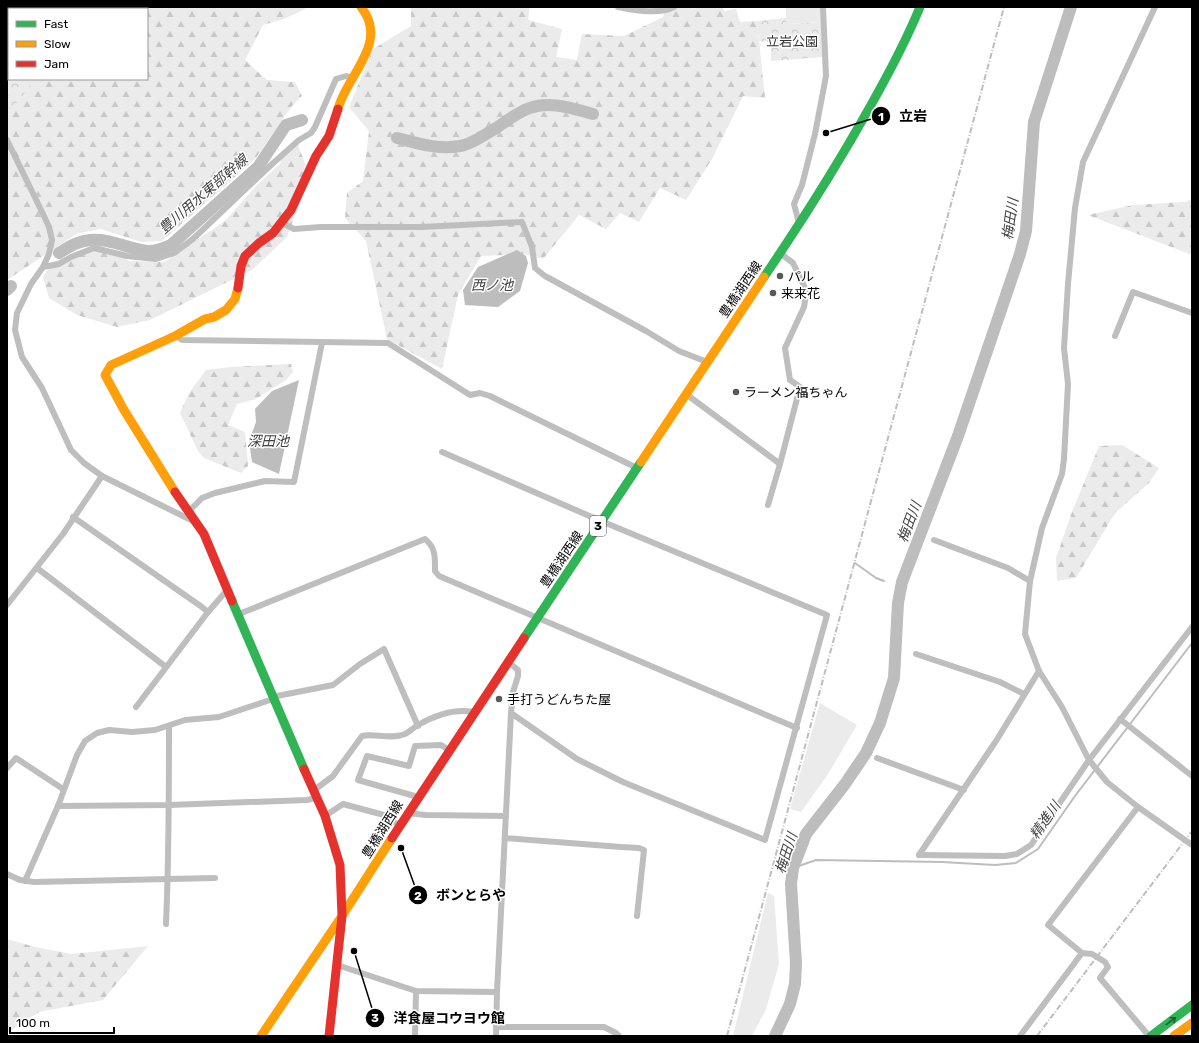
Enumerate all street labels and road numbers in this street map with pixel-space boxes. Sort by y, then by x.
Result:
street label: 豊橋湖西線 [716,258,765,320]
road number: 3 [590,516,606,536]
street label: 豊橋湖西線 [537,528,586,590]
street label: 豊橋湖西線 [359,798,406,861]

